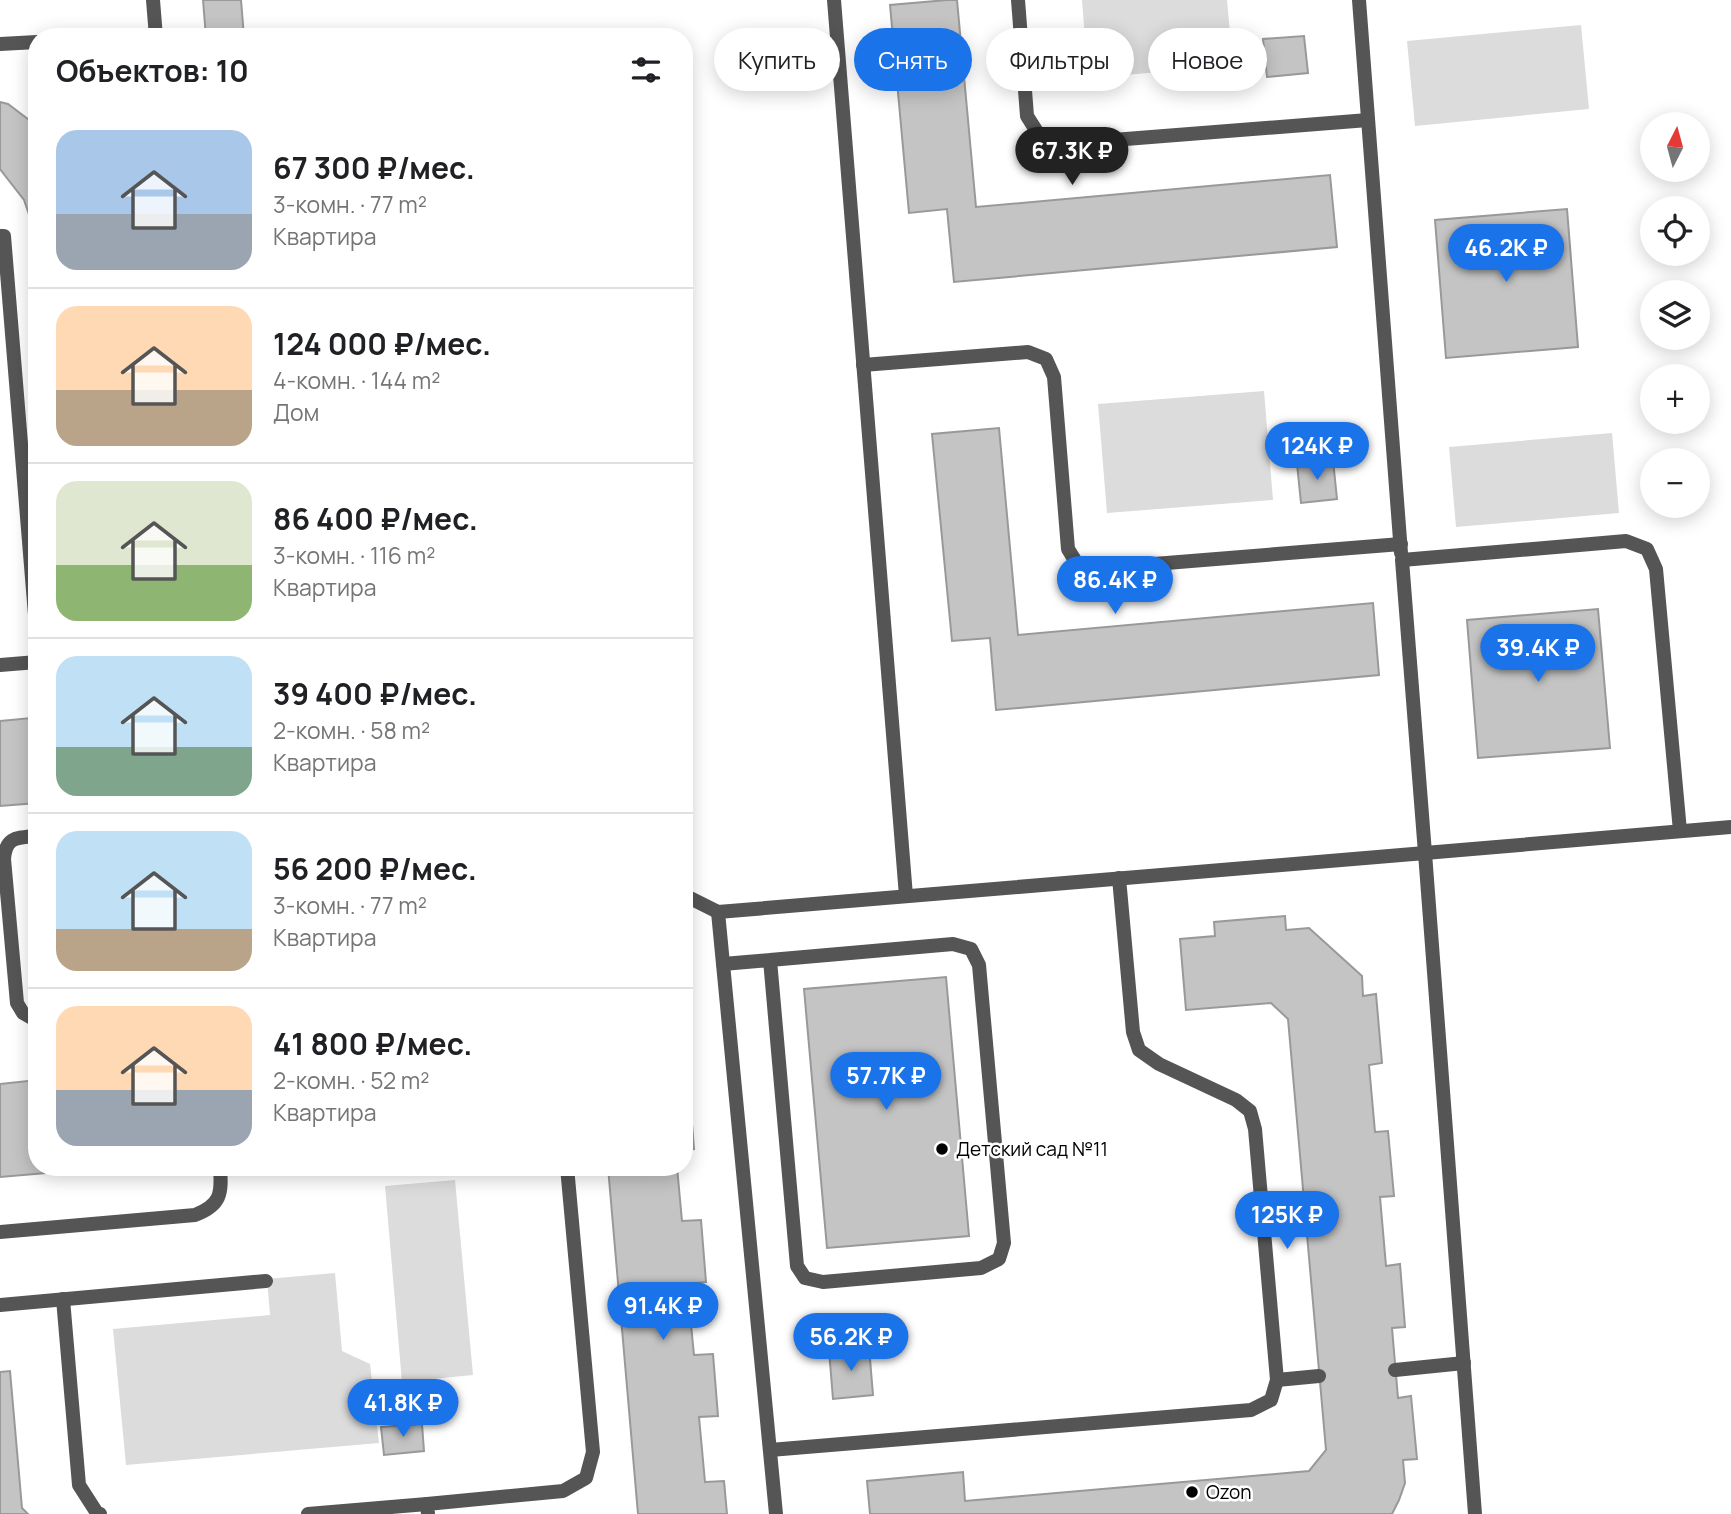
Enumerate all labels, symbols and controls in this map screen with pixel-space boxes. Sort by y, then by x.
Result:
chip: Купить [714,28,840,91]
chip: Снять [854,28,972,91]
chip: Фильтры [986,28,1134,91]
chip: Новое [1148,28,1267,91]
text: Объектов: 10 [56,50,249,91]
icon: filters [627,51,665,89]
north arrow [1640,112,1710,182]
map controls [1640,112,1710,518]
pin: 67.3K ₽ [1007,128,1137,187]
text: 67.3K ₽ [1031,134,1113,166]
text: 67 300 ₽/мес. [273,147,475,188]
icon: home [112,158,196,242]
text: 3-комн. · 77 m² [273,188,427,220]
button: locate [1640,196,1710,266]
text: Квартира [273,220,377,252]
pin: 46.2K ₽ [1441,224,1571,284]
text: 46.2K ₽ [1464,231,1548,263]
button: layers [1640,280,1710,350]
text: 124 000 ₽/мес. [273,323,491,364]
icon: home [112,334,196,418]
text: 4-комн. · 144 m² [273,364,440,396]
button: + [1640,364,1710,434]
text: Дом [273,396,319,428]
pin: 124K ₽ [1260,422,1374,482]
text: 124K ₽ [1281,429,1353,461]
button: − [1640,448,1710,518]
text: 86 400 ₽/мес. [273,498,478,539]
icon: home [112,509,196,593]
text: 3-комн. · 116 m² [273,539,435,571]
pin: 86.4K ₽ [1050,556,1180,616]
text: 86.4K ₽ [1073,563,1157,595]
text: Квартира [273,571,377,603]
pin: 39.4K ₽ [1473,624,1603,684]
text: 39.4K ₽ [1496,631,1580,663]
text: 39 400 ₽/мес. [273,673,477,714]
icon: home [112,684,196,768]
text: 2-комн. · 58 m² [273,714,430,746]
text: Квартира [273,746,377,778]
text: 56 200 ₽/мес. [273,848,477,889]
icon: home [112,859,196,943]
text: 3-комн. · 77 m² [273,889,427,921]
text: Квартира [273,921,377,953]
text: 41 800 ₽/мес. [273,1023,472,1064]
icon: home [112,1034,196,1118]
pin: 57.7K ₽ [821,1052,951,1112]
text: 57.7K ₽ [846,1059,926,1091]
text: 2-комн. · 52 m² [273,1064,429,1096]
text: Квартира [273,1096,377,1128]
place label: Детский сад №11 [956,1136,1108,1162]
marker: Детский сад №11 [934,1141,950,1157]
pin: 125K ₽ [1230,1192,1344,1251]
text: 125K ₽ [1251,1198,1323,1230]
pin: 91.4K ₽ [598,1282,728,1342]
text: 91.4K ₽ [623,1289,703,1321]
pin: 56.2K ₽ [786,1314,916,1373]
text: 56.2K ₽ [809,1320,893,1352]
pin: 41.8K ₽ [338,1380,468,1439]
text: 41.8K ₽ [364,1386,443,1418]
place label: Ozon [1206,1479,1252,1505]
marker: Ozon [1184,1484,1200,1500]

